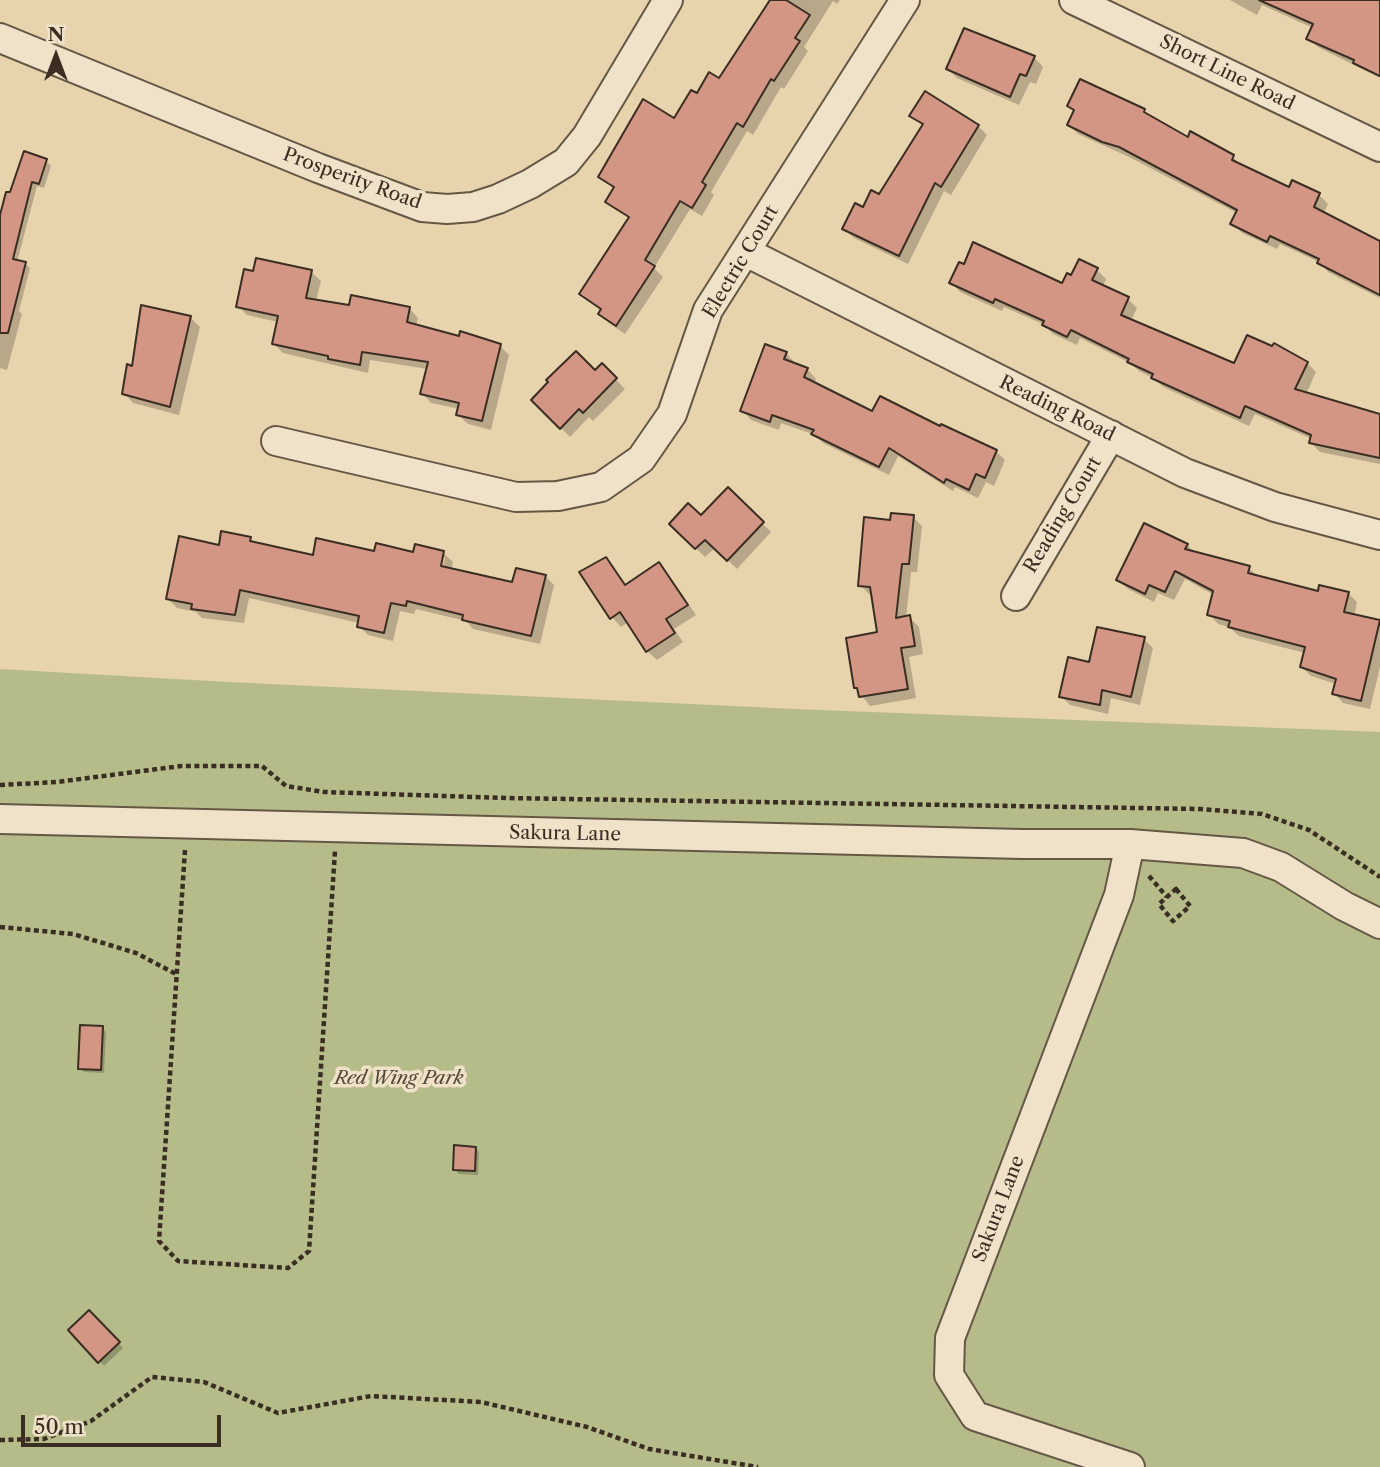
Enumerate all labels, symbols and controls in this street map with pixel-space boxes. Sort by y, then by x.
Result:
north arrow [21,21,91,91]
text: N [48,23,64,46]
street label: Short Line Road [1156,30,1298,116]
street label: Prosperity Road [280,143,424,215]
street label: Electric Court [698,201,784,323]
street label: Reading Road [995,371,1119,447]
street label: Reading Court [1019,453,1107,577]
street label: Sakura Lane [509,822,621,846]
park label: Red Wing Park [334,1068,464,1090]
street label: Sakura Lane [968,1153,1030,1265]
scale bar [24,1400,224,1444]
text: 50 m [34,1414,84,1439]

